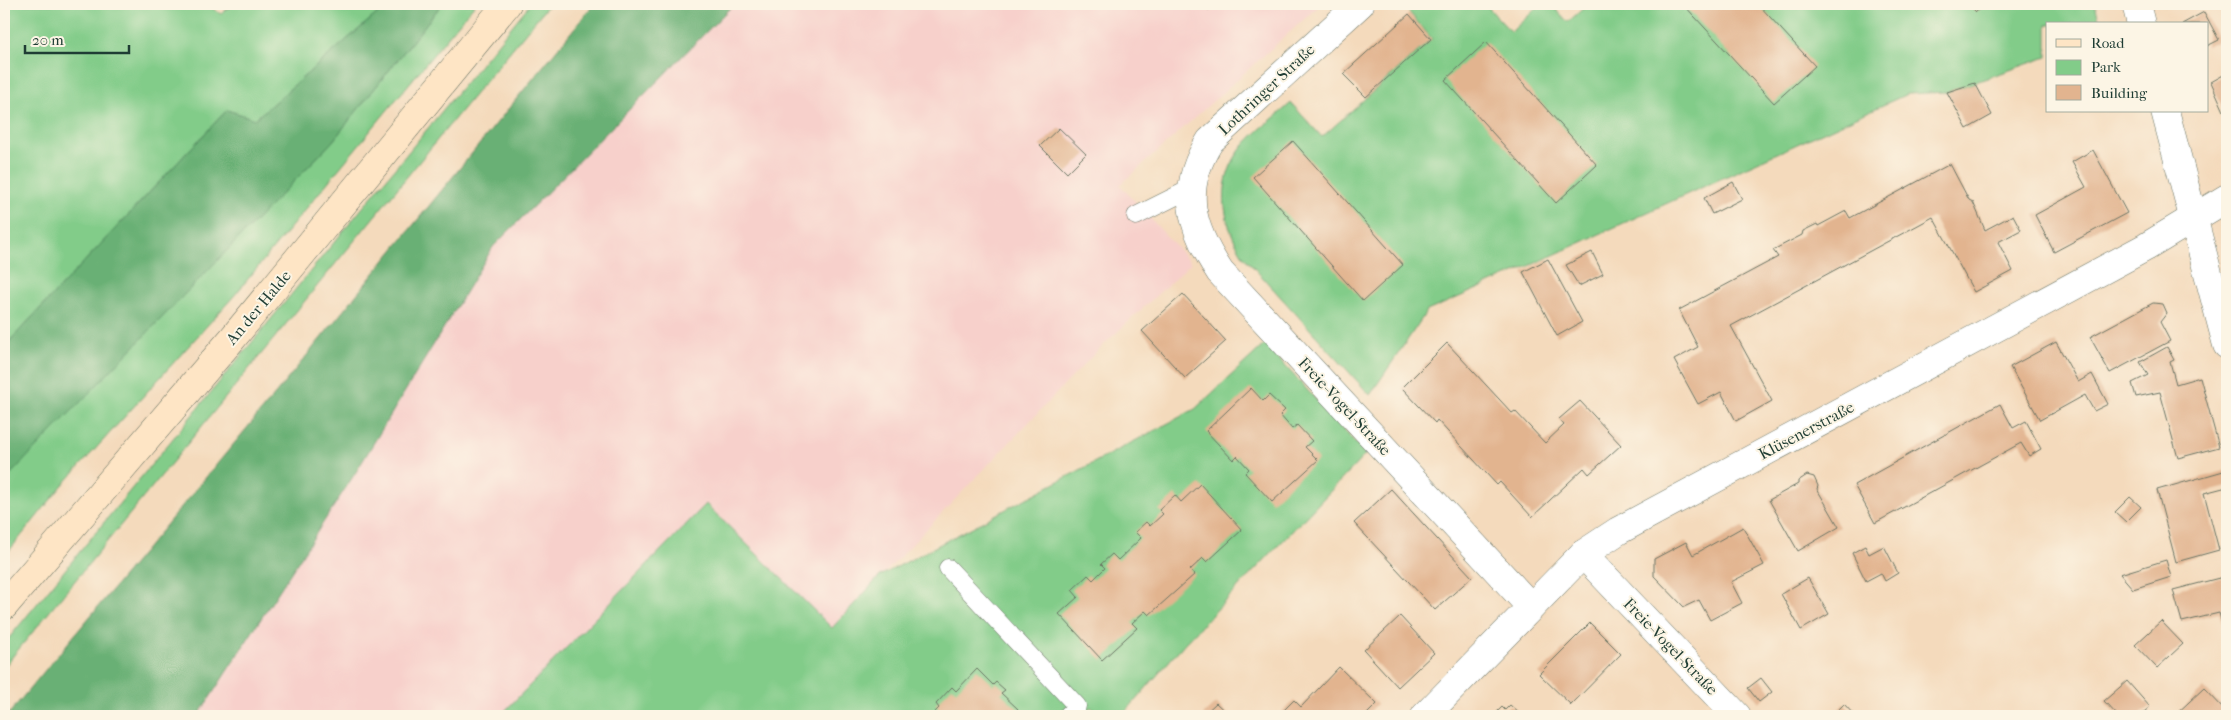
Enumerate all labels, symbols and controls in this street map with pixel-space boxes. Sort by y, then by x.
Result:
scale bar [25,22,129,54]
legend [2046,22,2208,112]
text: 20 m [32,31,64,49]
text: Road [2091,34,2125,52]
street label: Lothringer Straße [1214,40,1319,139]
text: Park [2091,58,2121,76]
text: Building [2091,84,2148,102]
street label: An der Halde [221,266,295,349]
street label: Freie-Vogel-Straße [1294,353,1395,459]
street label: Klüsenerstraße [1755,397,1857,464]
street label: Freie-Vogel-Straße [1620,594,1722,699]

